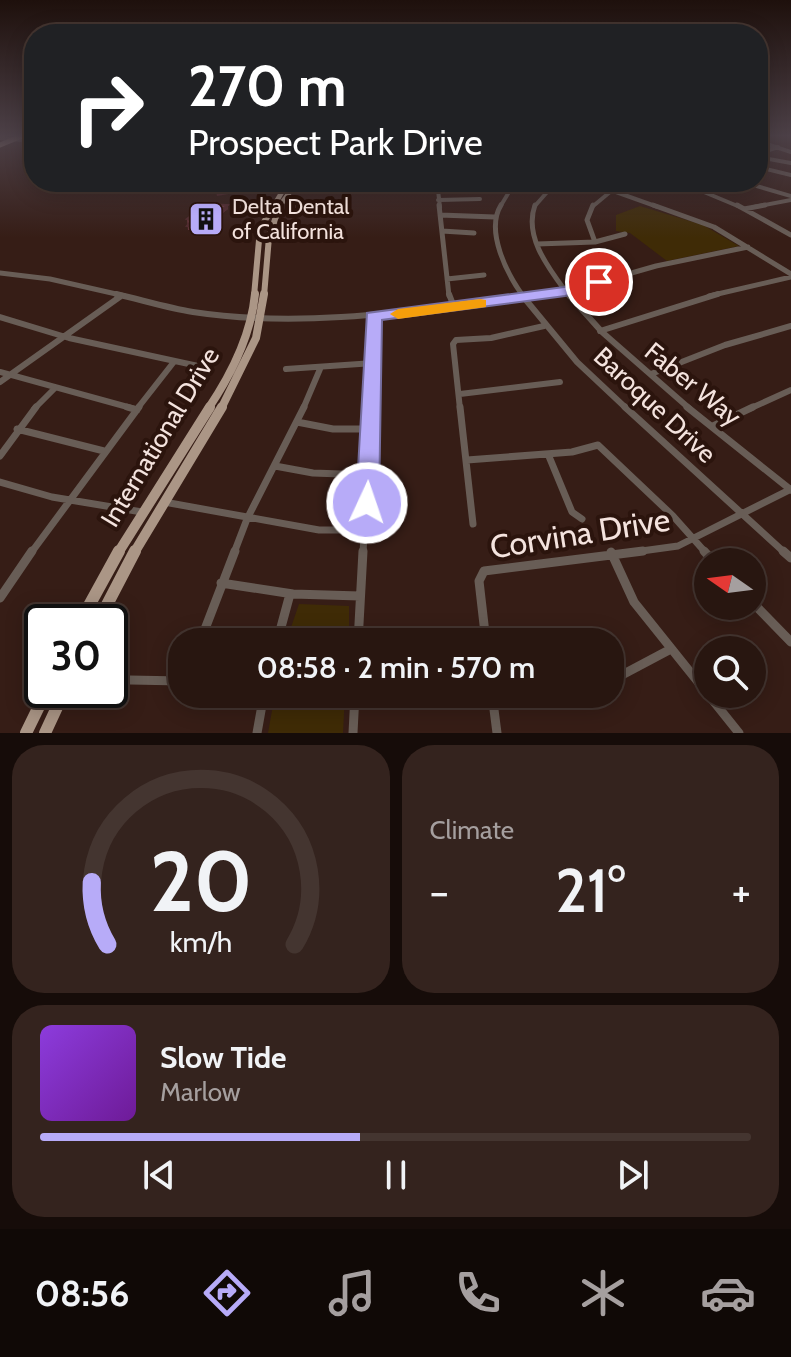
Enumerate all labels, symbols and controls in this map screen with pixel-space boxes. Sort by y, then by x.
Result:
text: 270 m [188,52,346,120]
icon: right [56,56,160,160]
text: Prospect Park Drive [188,120,483,164]
place label: Delta Dental of California [232,193,350,245]
building icon: Delta Dental of California [187,200,225,238]
pin [565,248,633,316]
icon: arrive [577,260,621,304]
street label: Faber Way [638,335,748,433]
street label: Baroque Drive [587,340,723,470]
street label: International Drive [94,342,226,532]
position arrow [325,461,409,545]
street label: Corvina Drive [487,500,673,566]
north arrow [694,548,766,620]
map controls [694,548,766,708]
speed limit sign: 30 [24,604,128,708]
button: search [694,636,766,708]
text: 08:58 · 2 min · 570 m [257,649,535,686]
text: Climate [430,814,514,846]
text: 20 [149,831,252,932]
text: 21° [555,854,625,927]
text: − [430,865,449,918]
text: + [732,865,751,918]
text: km/h [169,924,232,959]
text: Slow Tide [160,1039,287,1076]
text: Marlow [160,1076,241,1108]
icon: previous [137,1153,181,1197]
icon: pause [374,1153,418,1197]
icon: next [611,1153,655,1197]
icon: directions [199,1265,255,1321]
icon: music [324,1265,380,1321]
icon: phone [450,1265,506,1321]
icon: climate [575,1265,631,1321]
icon: car [700,1265,756,1321]
text: 08:56 [35,1271,129,1315]

